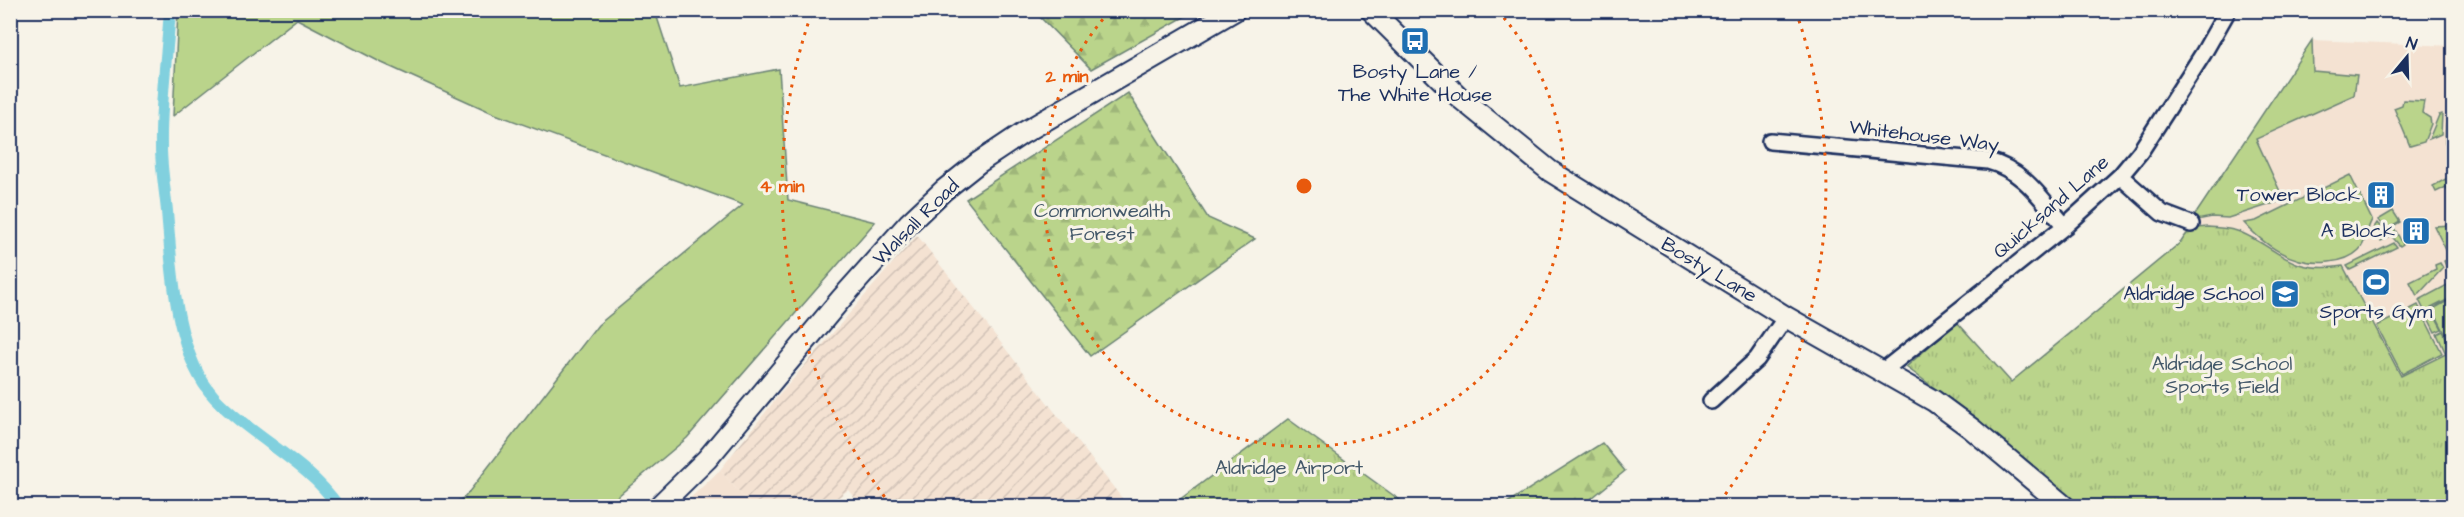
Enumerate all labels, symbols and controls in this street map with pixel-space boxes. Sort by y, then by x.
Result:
bus stop icon: Bosty Lane / The White House [1399,25,1431,57]
north arrow [2377,27,2437,87]
text: N [2403,32,2420,56]
place label: Bosty Lane / The White House [1338,58,1492,109]
text: 2 min [1044,64,1089,89]
street label: Whitehouse Way [1847,113,2001,160]
street label: Quicksand Lane [1987,149,2115,265]
street label: Walsall Road [866,172,966,272]
text: 4 min [759,174,805,199]
centre of rings [1294,176,1314,196]
building icon: Tower Block [2365,179,2397,211]
place label: Tower Block [2237,181,2360,209]
park label: Commonwealth Forest [1034,197,1170,248]
building icon: A Block [2400,215,2432,247]
place label: A Block [2321,217,2395,245]
street label: Bosty Lane [1655,230,1762,311]
sports icon: Sports Gym [2360,266,2392,298]
school or university icon: Aldridge School [2269,278,2301,310]
place label: Aldridge School [2123,280,2264,309]
place label: Sports Gym [2320,298,2433,327]
park label: Aldridge School Sports Field [2152,350,2292,401]
park label: Aldridge Airport [1215,454,1363,483]

